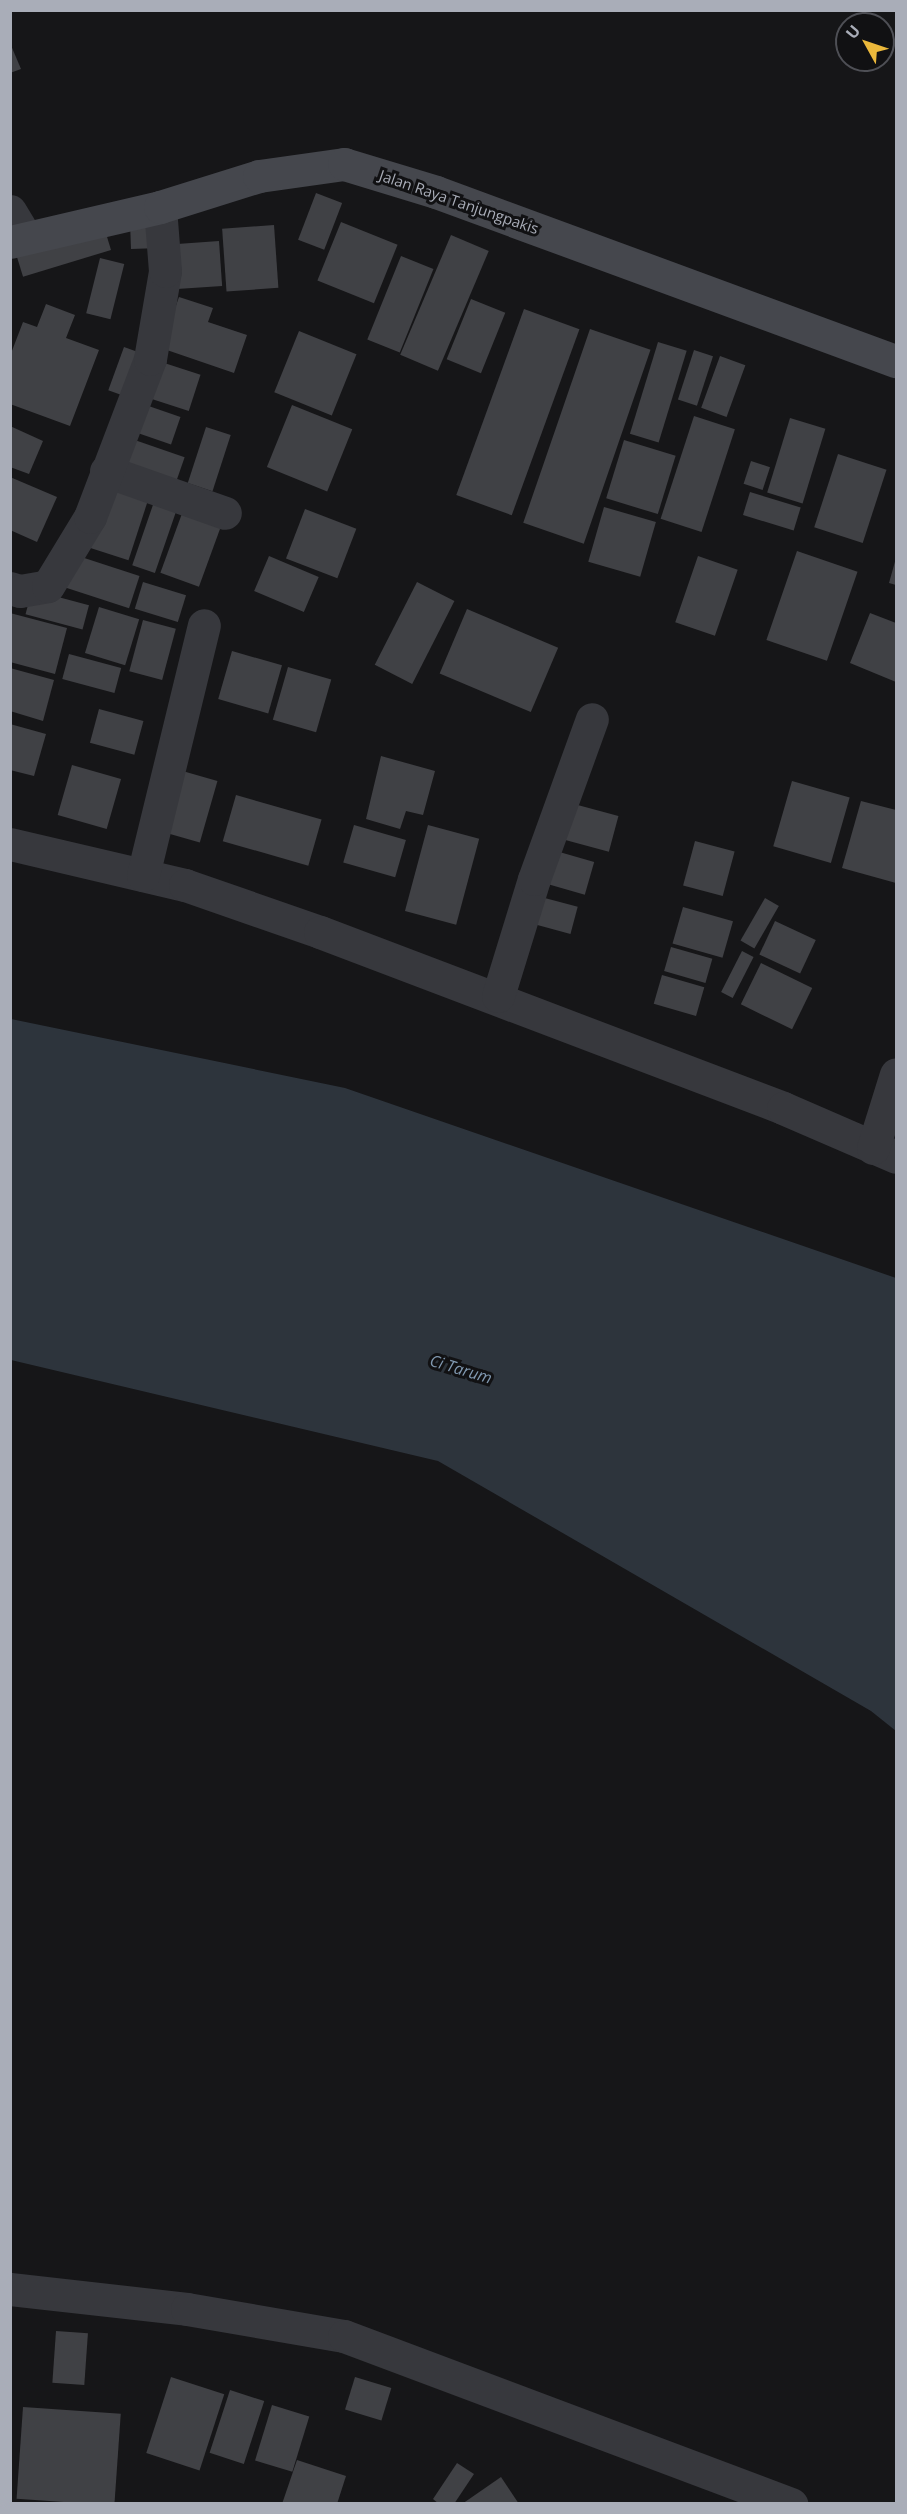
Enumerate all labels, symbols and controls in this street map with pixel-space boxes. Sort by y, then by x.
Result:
north arrow [835,12,895,72]
text: U [840,20,865,43]
street label: Jalan Raya Tanjungpakis [377,166,541,238]
water label: Ci Tarum [428,1350,494,1388]

